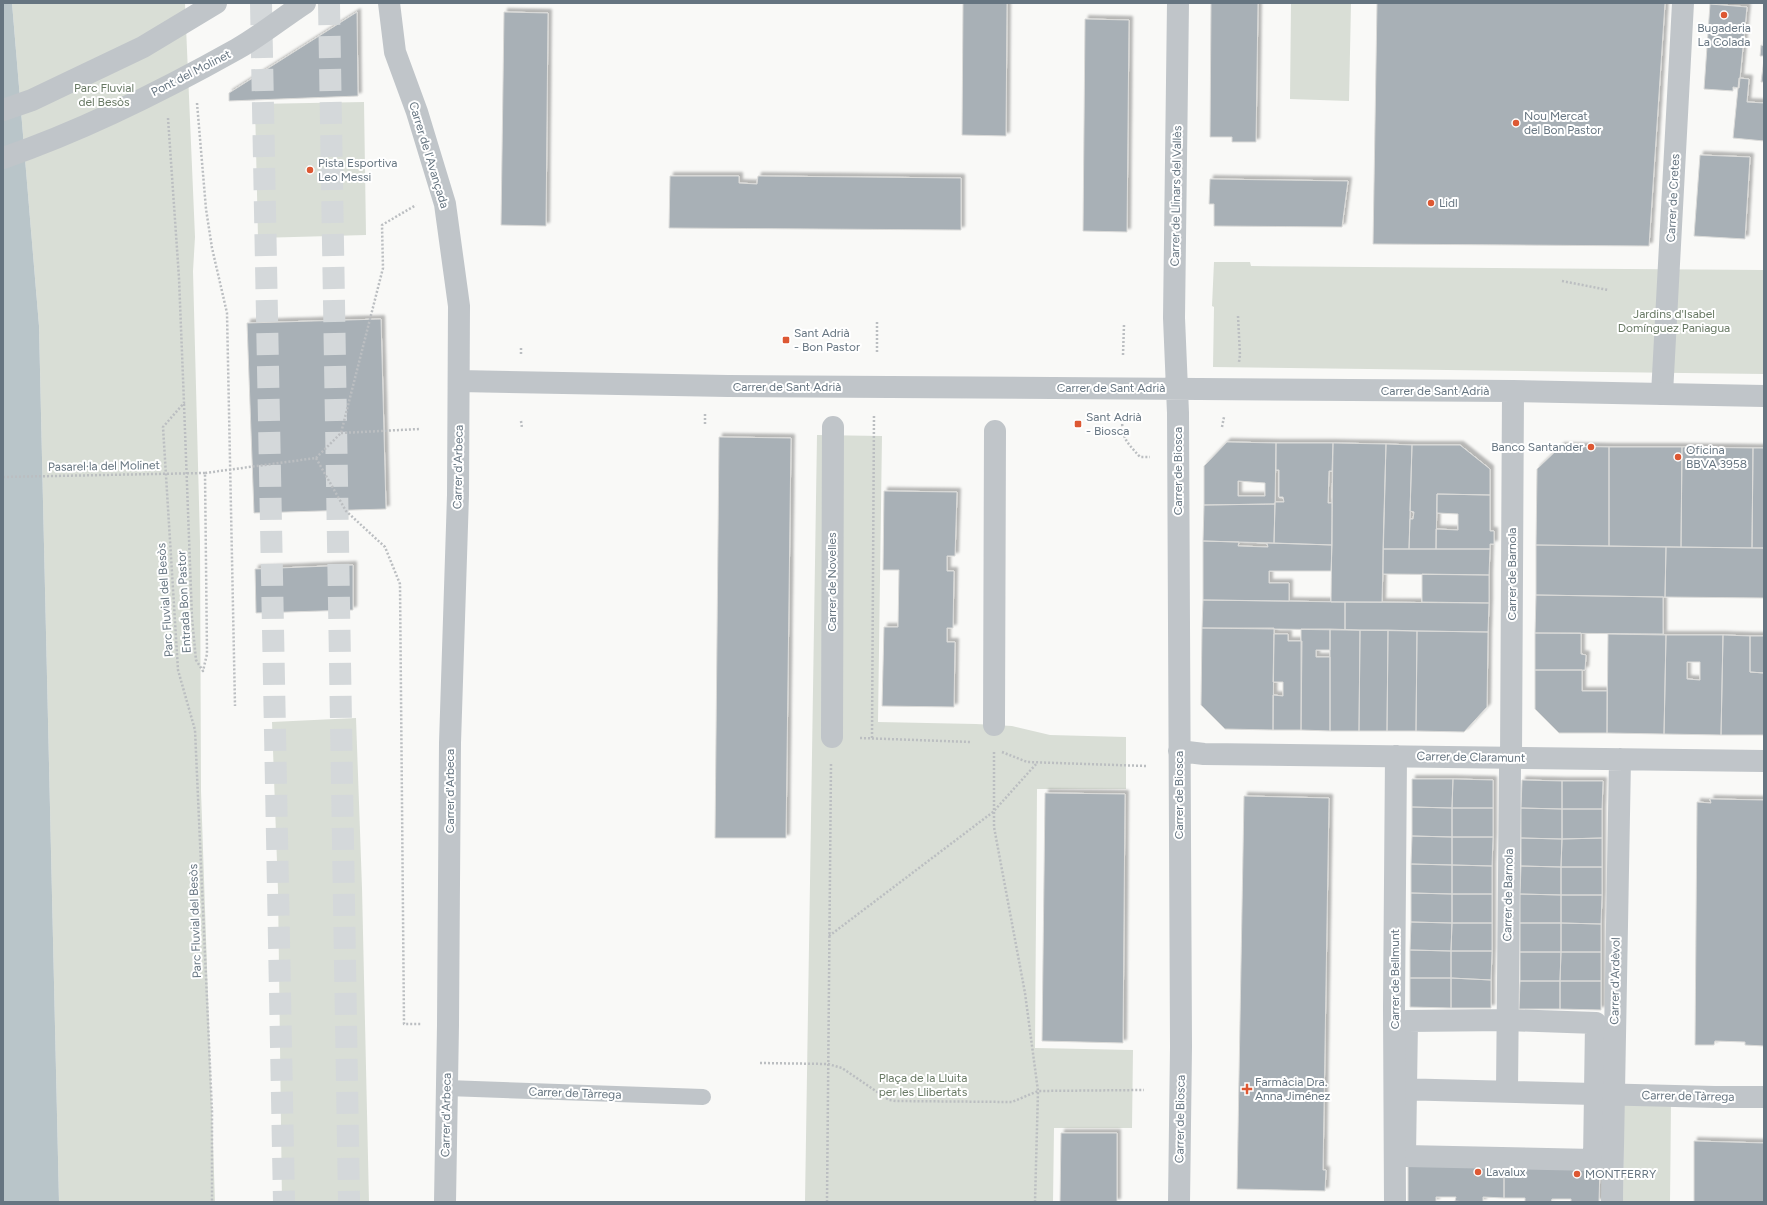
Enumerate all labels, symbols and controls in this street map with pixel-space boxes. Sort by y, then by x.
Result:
marker: Bugaderia La Colada [1719,10,1729,20]
place label: Bugaderia La Colada [1697,21,1751,49]
street label: Pont del Molinet [149,47,234,99]
park label: Parc Fluvial del Besòs [74,81,134,109]
street label: Carrer de l'Avançada [406,100,452,210]
place label: Nou Mercat del Bon Pastor [1524,109,1601,137]
marker: Nou Mercat del Bon Pastor [1511,118,1521,128]
street label: Carrer de Llinars del Vallès [1168,125,1184,266]
street label: Carrer de Cretes [1664,153,1682,243]
place label: Pista Esportiva Leo Messi [318,156,397,184]
marker: Pista Esportiva Leo Messi [305,165,315,175]
place label: Lidl [1439,196,1458,210]
marker: Lidl [1426,198,1436,208]
park label: Jardins d'Isabel Domínguez Paniagua [1618,307,1730,335]
place label: Sant Adrià - Bon Pastor [794,326,860,354]
marker: Sant Adrià - Bon Pastor [781,335,791,345]
street label: Carrer de Sant Adrià [733,380,841,394]
street label: Carrer de Sant Adrià [1057,381,1165,395]
street label: Carrer de Sant Adrià [1381,384,1489,398]
place label: Sant Adrià - Biosca [1086,410,1142,438]
marker: Sant Adrià - Biosca [1073,419,1083,429]
street label: Carrer d'Arbeca [450,425,466,509]
street label: Carrer de Biosca [1171,427,1185,515]
place label: Banco Santander [1491,440,1583,454]
marker: Banco Santander [1586,442,1596,452]
place label: Oficina BBVA 3958 [1686,443,1747,471]
marker: Oficina BBVA 3958 [1673,452,1683,462]
street label: Pasarel·la del Molinet [48,458,161,474]
street label: Carrer de Barnola [1505,528,1519,620]
street label: Carrer de Novelles [825,532,839,632]
street label: Parc Fluvial del Besòs [154,542,176,657]
street label: Entrada Bon Pastor [174,550,194,654]
street label: Carrer d'Arbeca [443,749,457,833]
street label: Carrer de Claramunt [1417,749,1526,765]
street label: Carrer de Biosca [1172,751,1186,839]
street label: Carrer de Barnola [1500,848,1516,942]
street label: Parc Fluvial del Besòs [186,863,204,978]
street label: Carrer de Bellmunt [1388,928,1402,1029]
street label: Carrer d'Ardèvol [1607,937,1623,1025]
park label: Plaça de la Lluita per les Llibertats [879,1071,968,1099]
street label: Carrer d'Arbeca [438,1073,454,1157]
street label: Carrer de Biosca [1172,1075,1188,1163]
place label: Farmàcia Dra. Anna Jiménez [1255,1075,1331,1103]
street label: Carrer de Tàrrega [528,1084,622,1102]
marker: Farmàcia Dra. Anna Jiménez [1242,1084,1252,1094]
street label: Carrer de Tàrrega [1641,1088,1735,1104]
place label: Lavalux [1486,1165,1526,1179]
marker: Lavalux [1473,1167,1483,1177]
place label: MONTFERRY [1585,1167,1657,1181]
marker: MONTFERRY [1572,1169,1582,1179]

